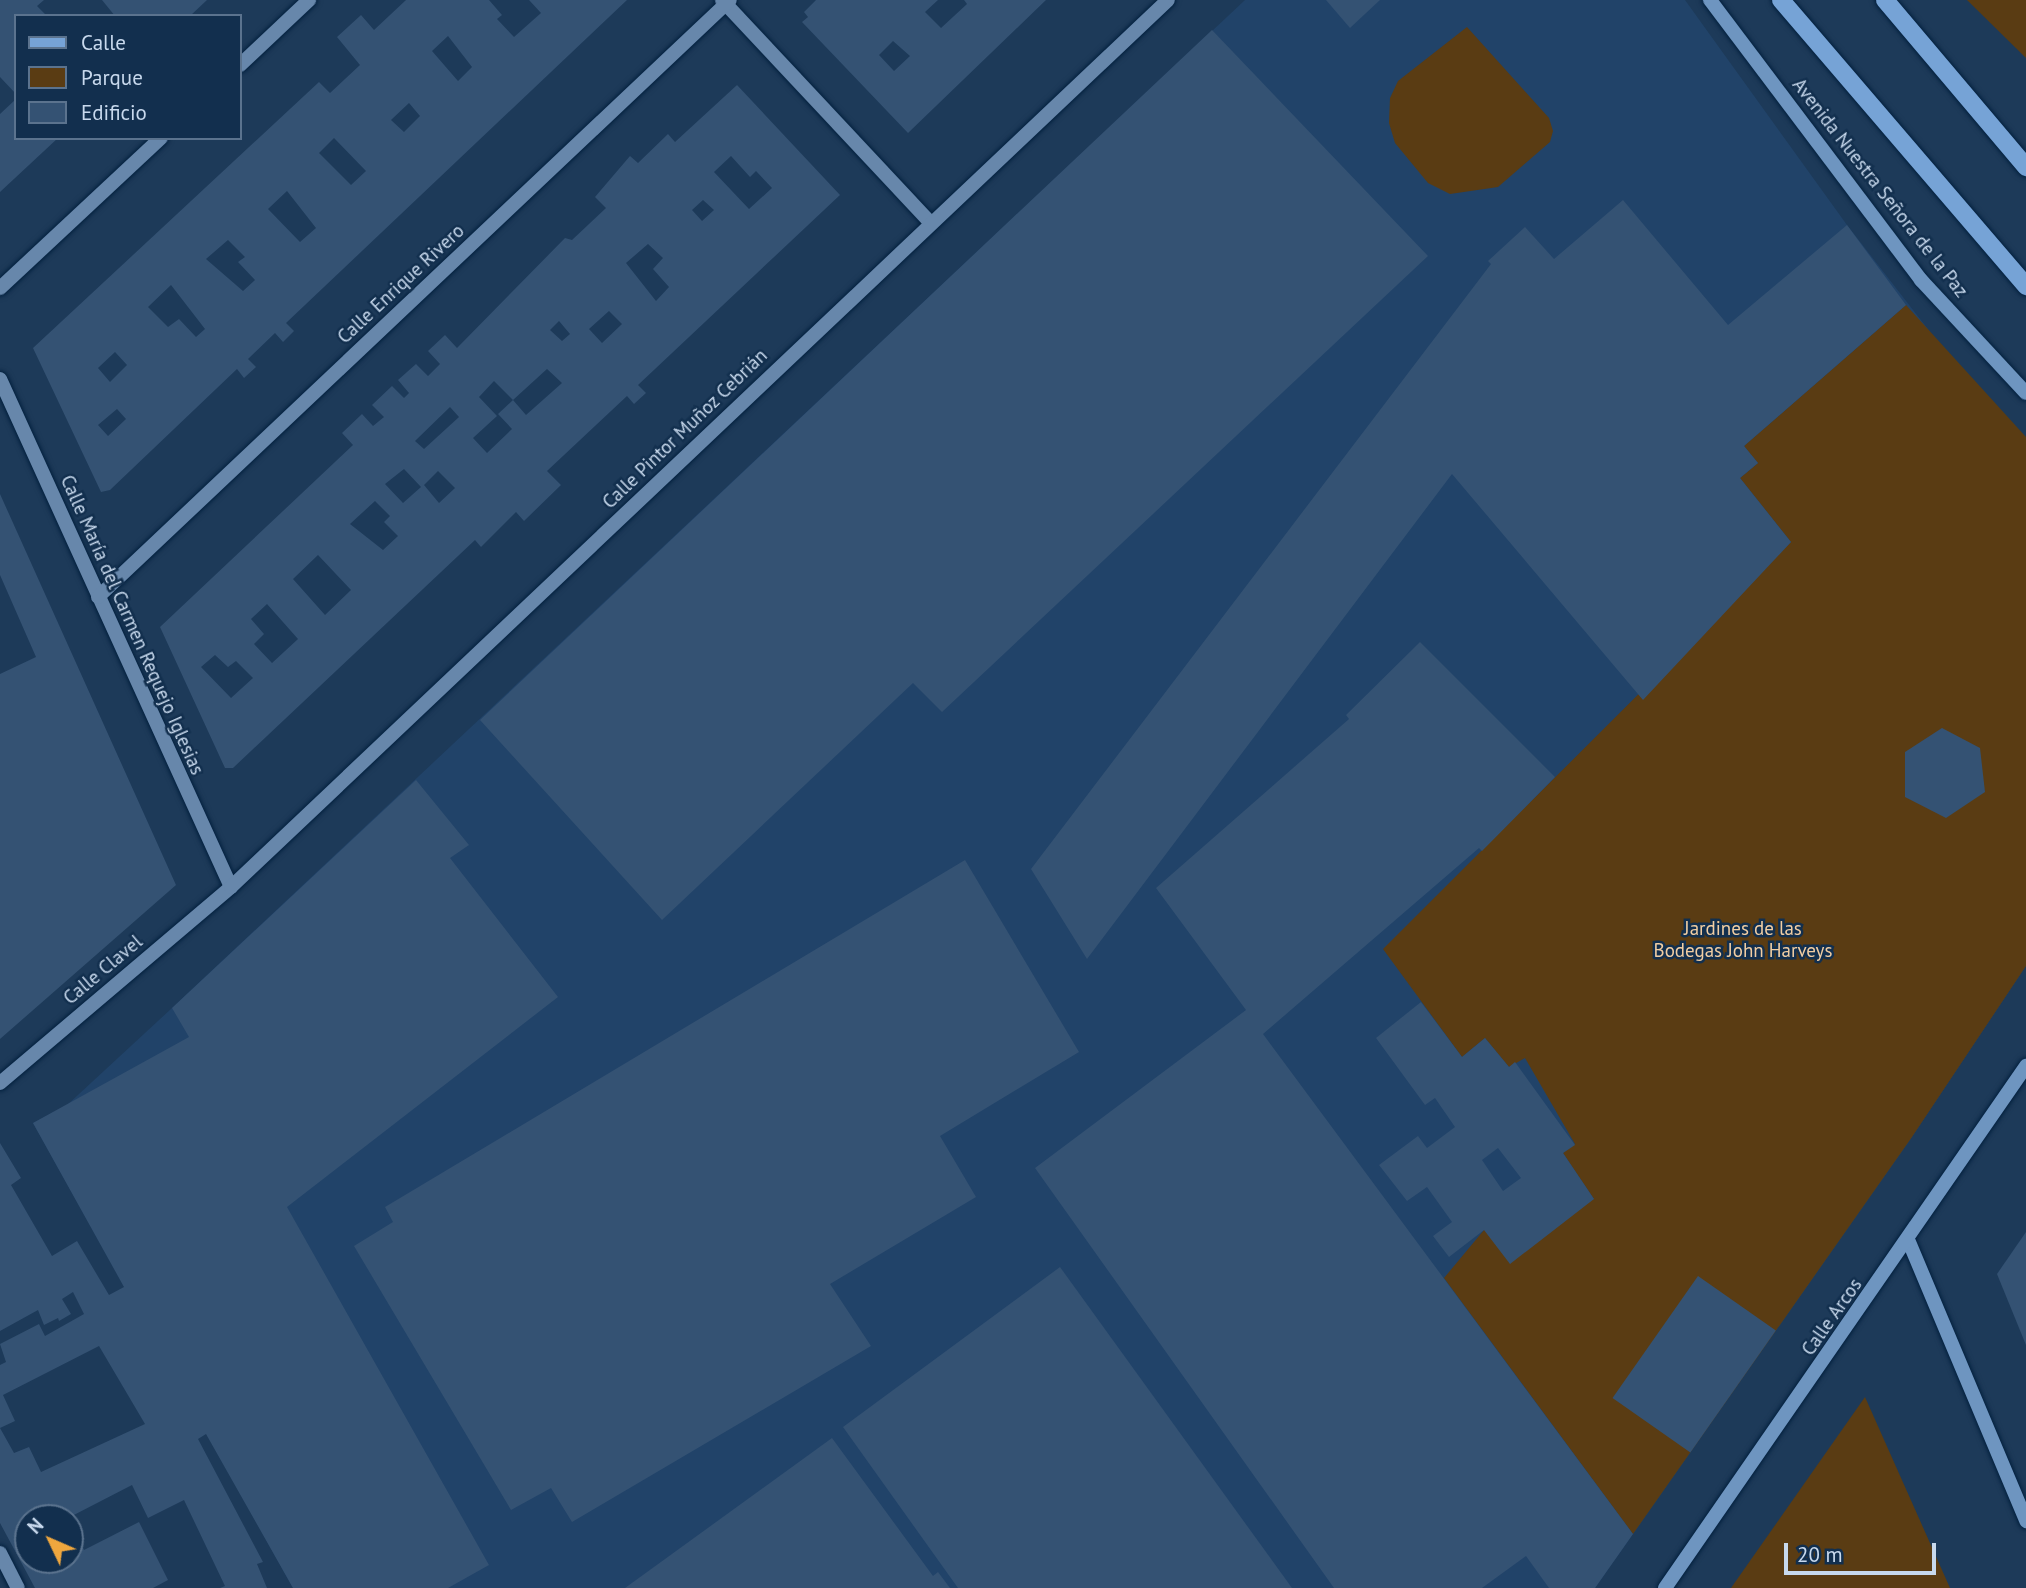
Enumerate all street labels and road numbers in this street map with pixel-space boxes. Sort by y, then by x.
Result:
street label: Avenida Nuestra Señora de la Paz [1787,74,1973,302]
street label: Calle Enrique Rivero [333,219,469,349]
street label: Calle Pintor Muñoz Cebrián [598,344,772,514]
street label: Calle María del Carmen Requejo Iglesias [55,472,209,778]
street label: Calle Clavel [59,930,147,1010]
street label: Calle Arcos [1797,1274,1867,1360]

